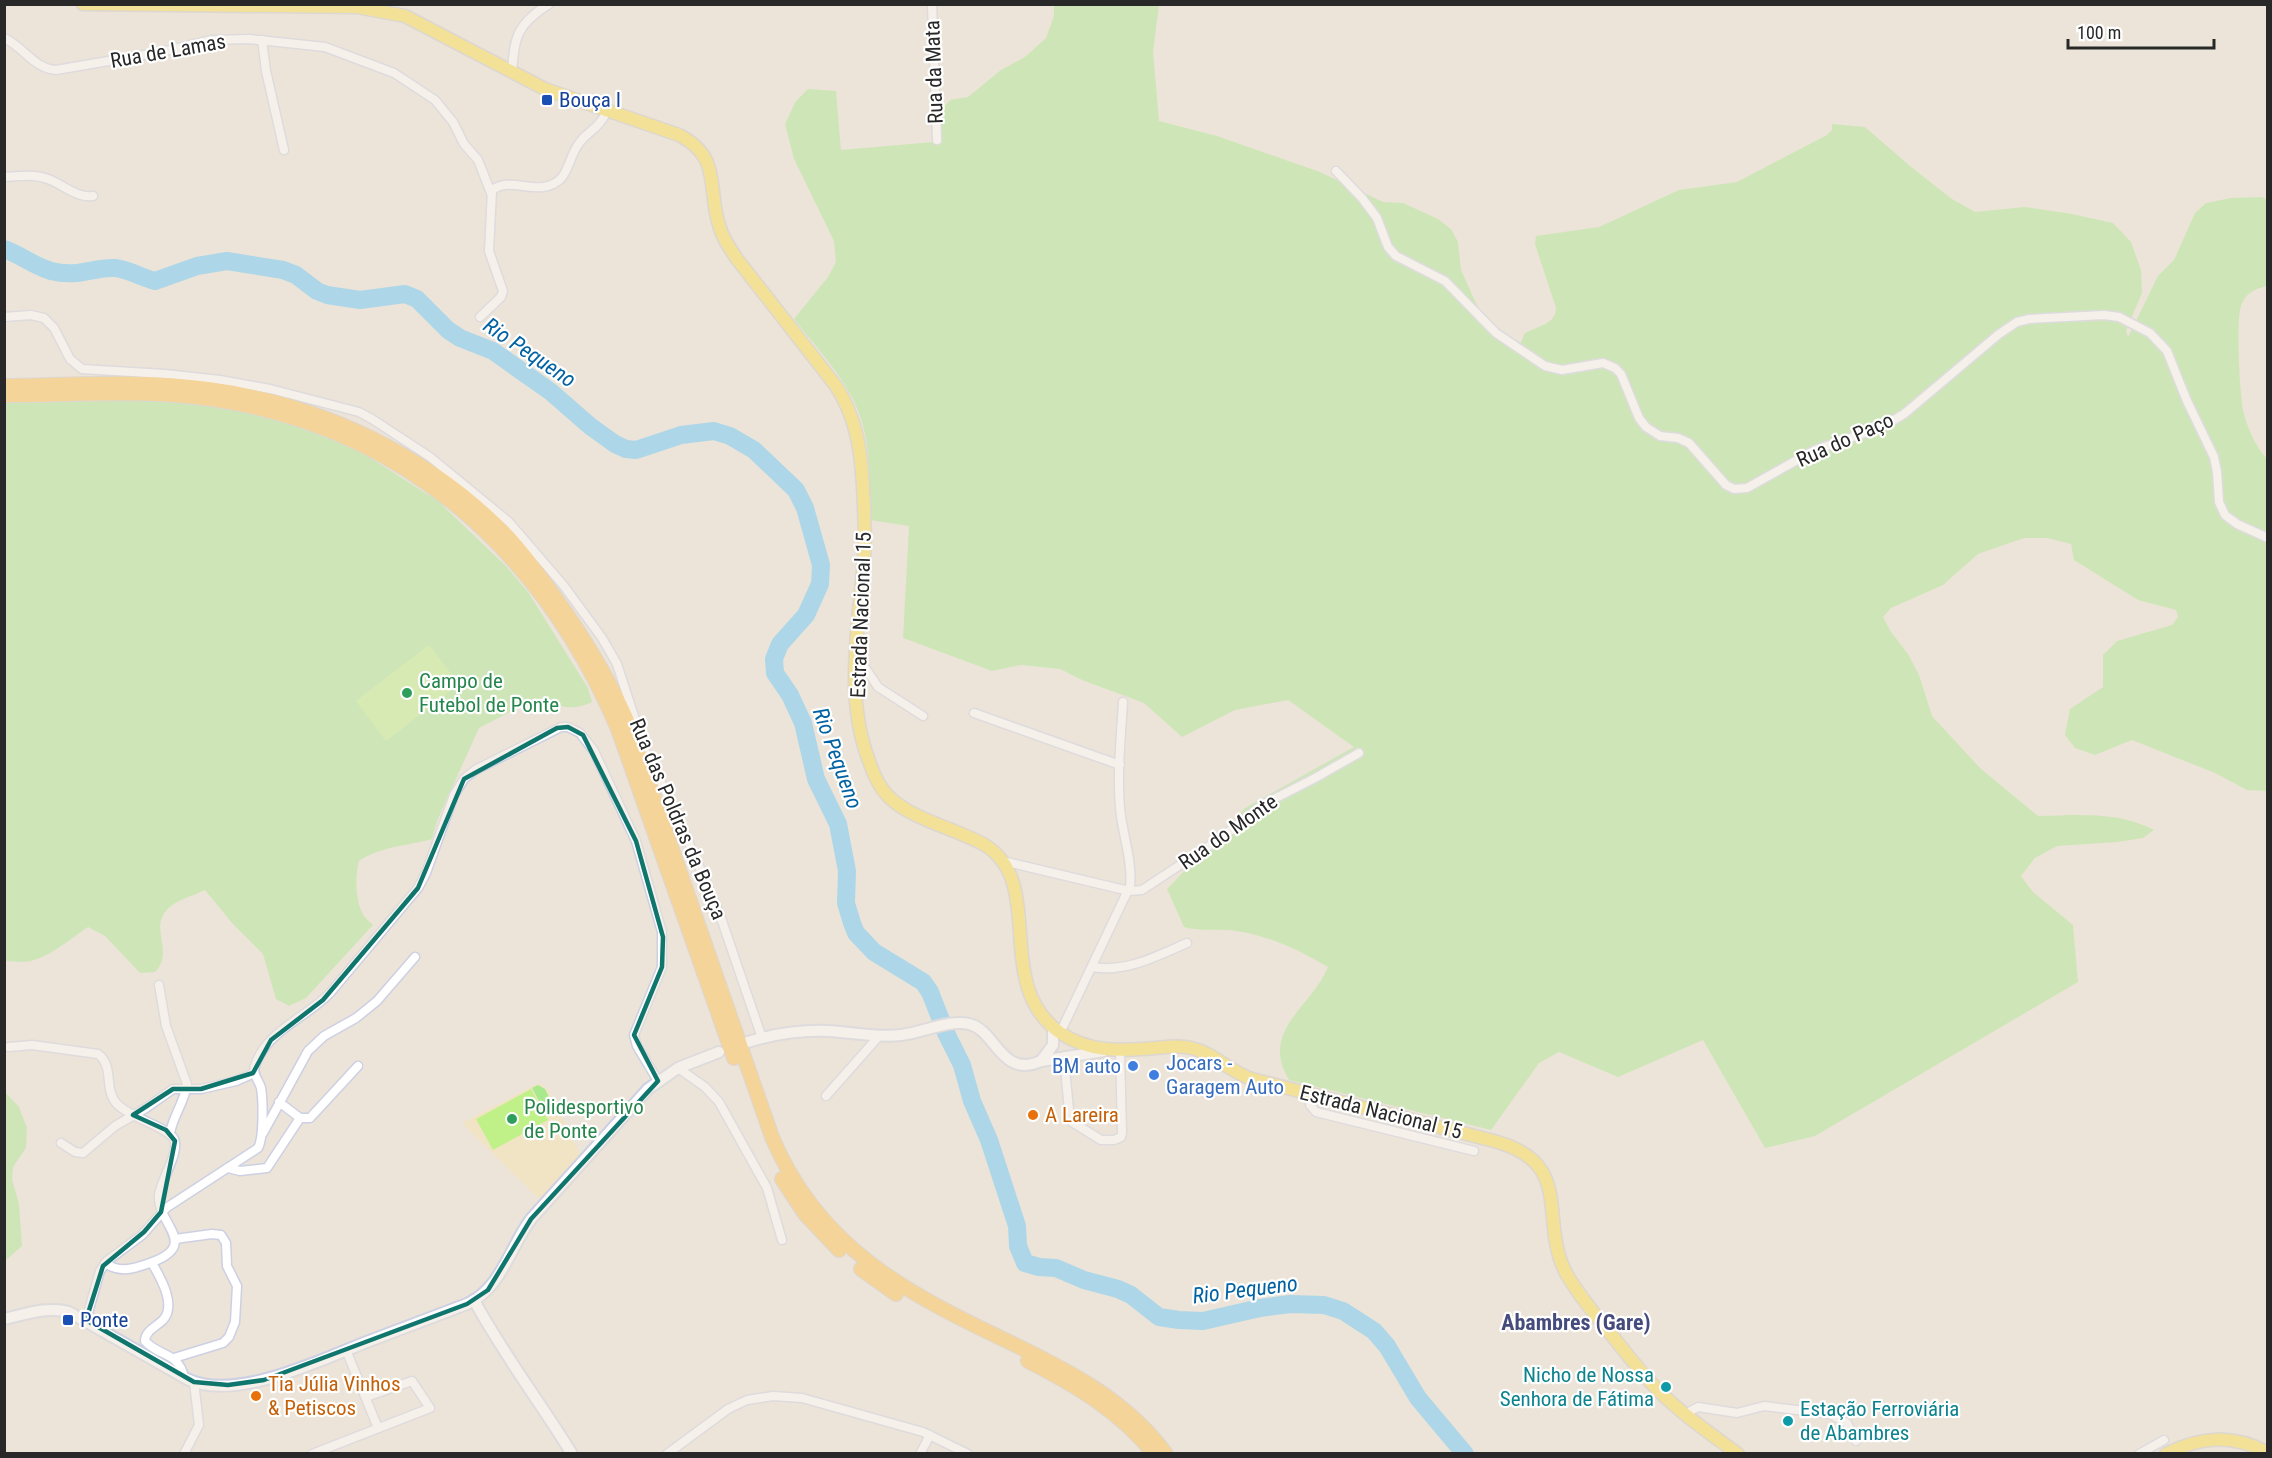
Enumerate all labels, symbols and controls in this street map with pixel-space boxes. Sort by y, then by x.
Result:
scale bar [2068,12,2214,50]
street label: Rua da Mata [920,20,948,124]
text: 100 m [2077,22,2121,43]
street label: Rua de Lamas [108,29,228,73]
place label: Bouça I [559,88,621,112]
marker: Bouça I [540,93,554,107]
water label: Rio Pequeno [479,313,581,392]
street label: Rua do Paço [1793,408,1897,472]
street label: Estrada Nacional 15 [846,531,876,699]
place label: Campo de Futebol de Ponte [419,669,559,717]
marker: Campo de Futebol de Ponte [400,686,414,700]
water label: Rio Pequeno [808,704,867,812]
street label: Rua das Poldras da Bouça [625,715,731,923]
street label: Rua do Monte [1174,789,1282,875]
place label: Jocars - Garagem Auto [1166,1051,1284,1099]
place label: BM auto [1052,1054,1121,1078]
marker: BM auto [1126,1059,1140,1073]
marker: Jocars - Garagem Auto [1147,1068,1161,1082]
street label: Estrada Nacional 15 [1297,1080,1465,1144]
place label: Polidesportivo de Ponte [524,1095,644,1143]
place label: A Lareira [1045,1103,1119,1127]
marker: A Lareira [1026,1108,1040,1122]
marker: Polidesportivo de Ponte [505,1112,519,1126]
water label: Rio Pequeno [1191,1271,1299,1308]
place label: Ponte [80,1308,128,1332]
district label: Abambres (Gare) [1501,1310,1651,1335]
marker: Ponte [61,1313,75,1327]
place label: Nicho de Nossa Senhora de Fátima [1500,1363,1654,1411]
place label: Tia Júlia Vinhos & Petiscos [268,1372,400,1420]
marker: Nicho de Nossa Senhora de Fátima [1659,1380,1673,1394]
marker: Tia Júlia Vinhos & Petiscos [249,1389,263,1403]
place label: Estação Ferroviária de Abambres [1800,1397,1959,1445]
marker: Estação Ferroviária de Abambres [1781,1414,1795,1428]

